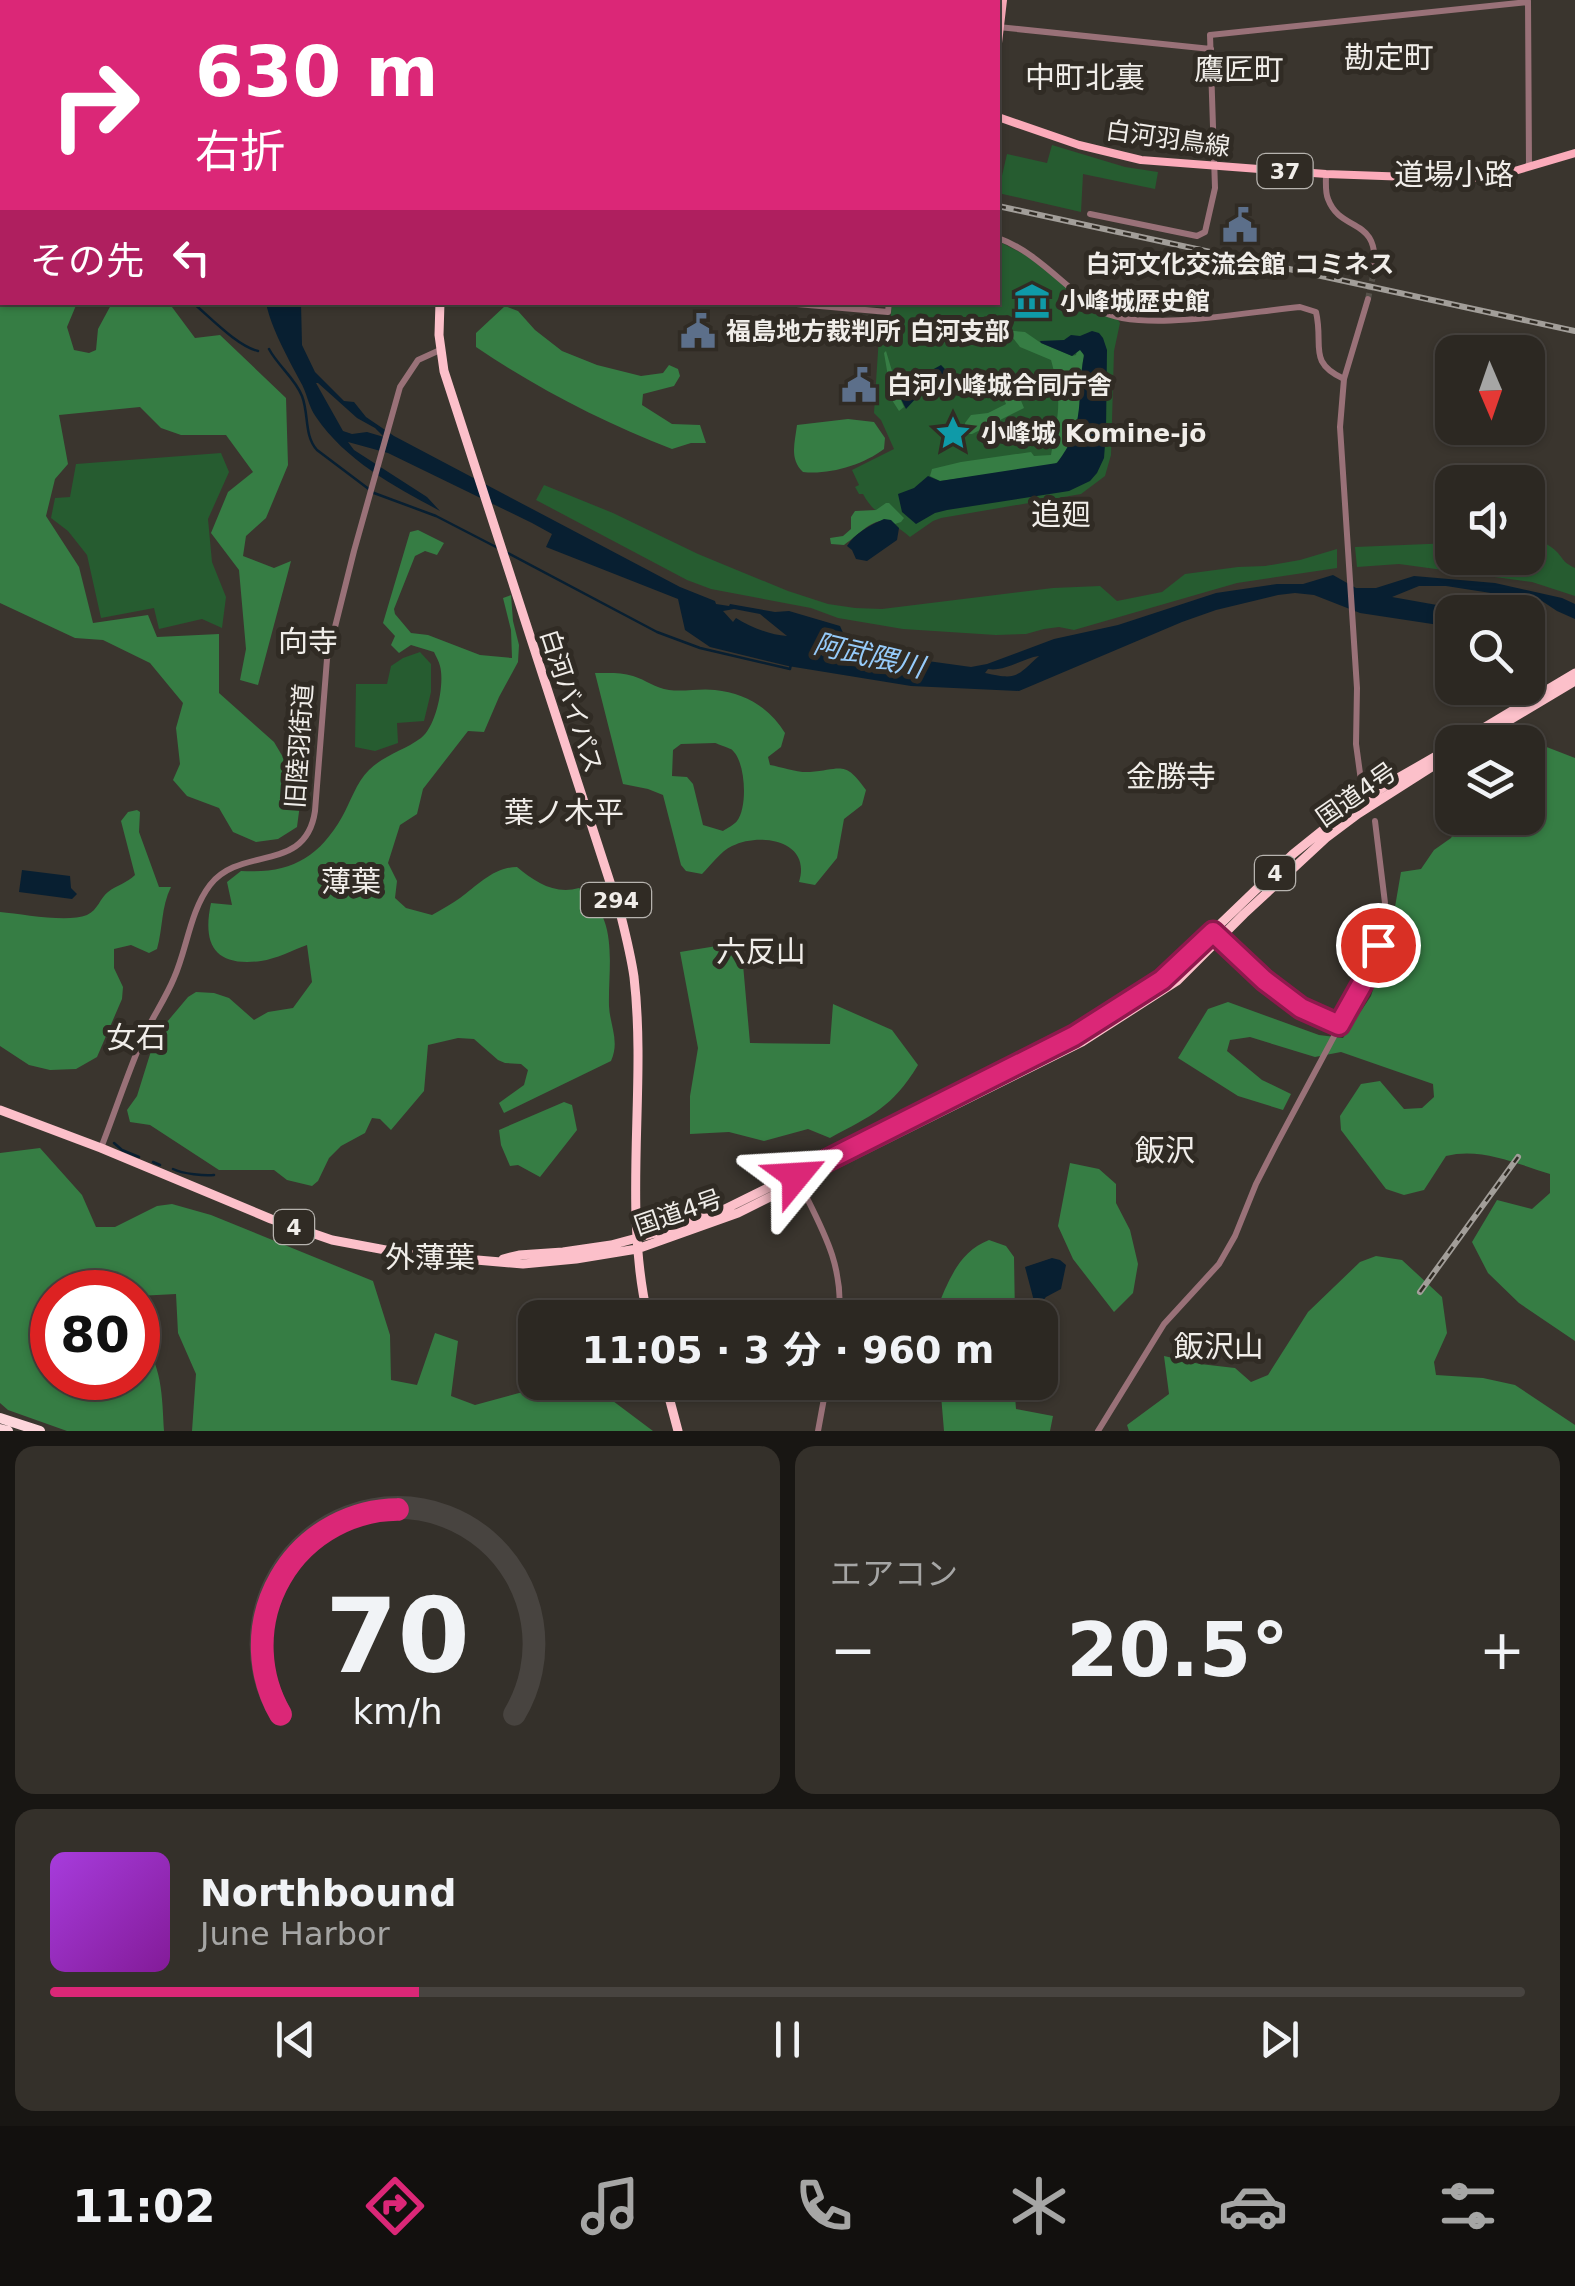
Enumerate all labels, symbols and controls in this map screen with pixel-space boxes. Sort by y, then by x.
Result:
text: 630 m [195,31,438,113]
icon: right [30,40,160,170]
district label: 勘定町 [1344,40,1434,75]
district label: 鷹匠町 [1194,52,1284,87]
district label: 中町北裏 [1025,60,1145,95]
street label: 白河羽鳥線 [1104,115,1232,162]
text: 右折 [195,125,285,178]
road number: 37 [1258,154,1312,188]
district label: 道場小路 [1394,157,1514,192]
public building icon: 白河文化交流会館 コミネス [1221,206,1259,244]
icon: left [164,230,219,285]
text: その先 [30,239,144,283]
place label: 白河文化交流会館 コミネス [1086,250,1394,279]
museum icon: 小峰城歴史館 [1013,282,1051,320]
place label: 小峰城歴史館 [1060,287,1210,316]
public building icon: 福島地方裁判所 白河支部 [679,312,717,350]
place label: 福島地方裁判所 白河支部 [726,317,1010,346]
north arrow [1435,335,1545,445]
map controls [1435,335,1545,835]
public building icon: 白河小峰城合同庁舎 [840,366,878,404]
place label: 白河小峰城合同庁舎 [887,371,1112,400]
place icon: 小峰城 Komine-jō [934,414,972,452]
place label: 小峰城 Komine-jō [981,419,1206,448]
button: sound [1435,465,1545,575]
district label: 追廻 [1031,497,1091,532]
button: search [1435,595,1545,705]
district label: 向寺 [278,624,338,659]
street label: 白河バイパス [535,626,608,777]
water label: 阿武隈川 [811,627,930,685]
street label: 旧陸羽街道 [281,683,318,809]
button: layers [1435,725,1545,835]
street label: 国道4号 [1311,756,1402,832]
district label: 金勝寺 [1126,759,1216,794]
district label: 葉ノ木平 [504,795,624,830]
road number: 4 [1255,856,1295,890]
district label: 薄葉 [321,864,381,899]
road number: 294 [581,883,651,917]
pin [1336,903,1421,988]
icon: arrive [1351,918,1406,973]
district label: 六反山 [716,934,806,969]
district label: 女石 [106,1020,166,1055]
position arrow [744,1124,848,1228]
district label: 飯沢 [1135,1133,1195,1168]
street label: 国道4号 [630,1184,726,1241]
road number: 4 [274,1210,314,1244]
district label: 外薄葉 [385,1240,475,1275]
speed limit sign: 80 [30,1270,160,1400]
text: 11:05 · 3 分 · 960 m [582,1328,994,1372]
district label: 飯沢山 [1174,1329,1264,1364]
text: エアコン [830,1555,958,1593]
text: 70 [325,1575,470,1697]
text: 20.5° [1066,1606,1289,1694]
text: − [830,1618,876,1682]
text: + [1479,1618,1525,1682]
text: km/h [352,1691,443,1732]
text: Northbound [200,1871,456,1915]
text: June Harbor [200,1915,390,1953]
icon: previous [268,2012,323,2067]
icon: pause [760,2012,815,2067]
icon: next [1252,2012,1307,2067]
icon: directions [360,2171,430,2241]
icon: music [575,2171,645,2241]
icon: phone [789,2171,859,2241]
icon: climate [1004,2171,1074,2241]
icon: car [1218,2171,1288,2241]
icon: filters [1433,2171,1503,2241]
text: 11:02 [72,2180,216,2233]

